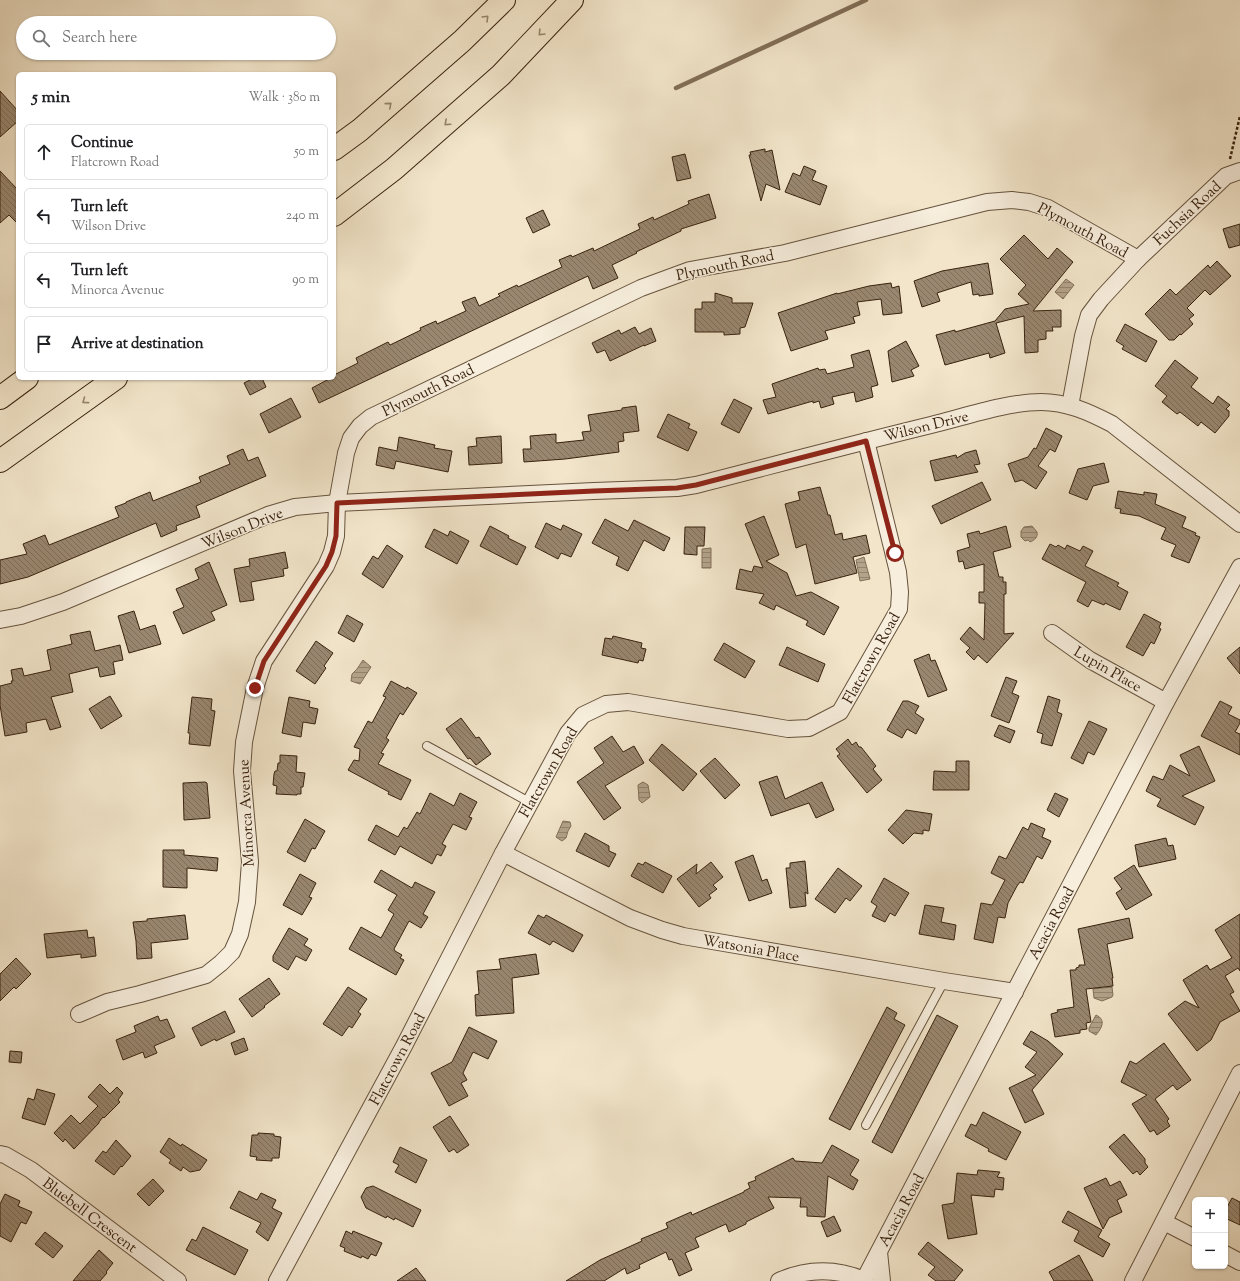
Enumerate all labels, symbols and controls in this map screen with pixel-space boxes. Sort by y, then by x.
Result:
one-way arrow [481,15,489,23]
search box [16,16,336,60]
icon: search [30,27,52,49]
text: Search here [62,28,137,49]
one-way arrow [538,28,546,36]
text: 5 min [32,86,70,110]
text: Walk · 380 m [249,89,320,107]
one-way arrow [385,102,392,109]
one-way arrow [444,118,451,125]
text: Continue [71,133,133,154]
icon: ahead [33,141,55,163]
text: 50 m [294,143,319,161]
text: Flatcrown Road [71,154,159,172]
street label: Fuchsia Road [1149,177,1227,251]
text: Turn left [71,197,128,218]
street label: Plymouth Road [1033,199,1132,264]
icon: left [33,205,55,227]
text: 240 m [286,207,319,225]
text: Wilson Drive [71,218,146,236]
street label: Plymouth Road [674,246,777,287]
text: Turn left [71,261,128,282]
icon: left [33,269,55,291]
text: 90 m [292,271,319,289]
text: Minorca Avenue [71,282,164,300]
icon: arrive [33,333,55,355]
text: Arrive at destination [71,334,204,355]
street label: Plymouth Road [379,360,479,423]
one-way arrow [82,396,89,403]
street label: Wilson Drive [882,407,971,448]
street label: Wilson Drive [199,503,287,555]
route start [886,544,904,562]
street label: Flatcrown Road [839,609,906,708]
street label: Lupin Place [1069,642,1145,698]
route end [246,679,264,697]
street label: Flatcrown Road [515,723,584,822]
street label: Minorca Avenue [234,759,261,867]
street label: Acacia Road [1024,883,1081,964]
street label: Watsonia Place [701,931,801,968]
street label: Flatcrown Road [365,1009,432,1109]
street label: Acacia Road [874,1170,931,1251]
street label: Bluebell Crescent [37,1174,141,1259]
map controls [1192,1197,1228,1269]
button: + [1192,1197,1228,1233]
button: − [1192,1233,1228,1269]

